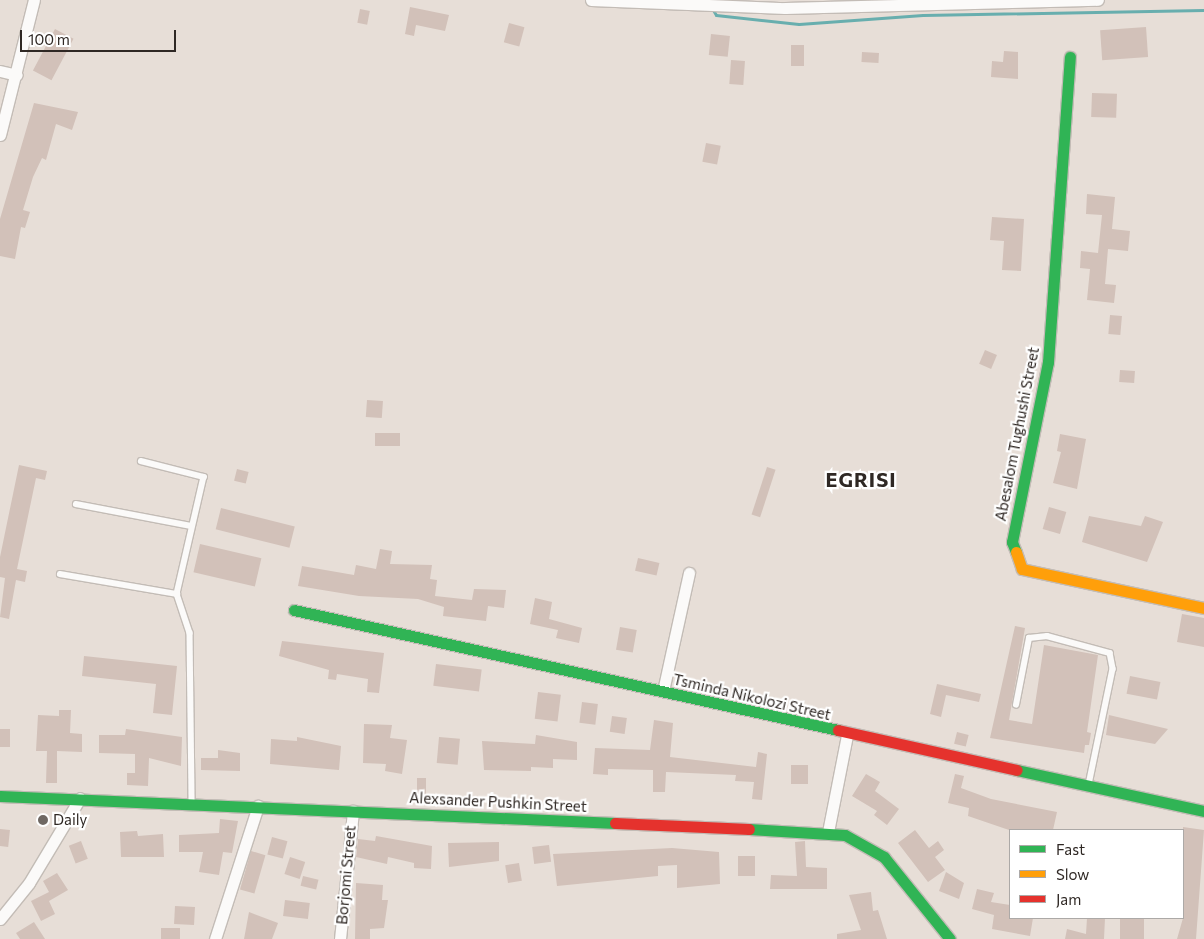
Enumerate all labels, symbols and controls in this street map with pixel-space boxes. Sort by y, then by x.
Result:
scale bar [22,20,179,52]
text: 100 m [28,30,70,48]
street label: Abesalom Tughushi Street [991,345,1043,523]
district label: EGRISI [825,467,897,491]
street label: Tsminda Nikolozi Street [671,670,833,724]
street label: Alexsander Pushkin Street [409,788,587,816]
place label: Daily [53,811,87,829]
marker: Daily [37,814,49,826]
street label: Borjomi Street [333,825,359,925]
legend [1009,829,1184,919]
text: Fast [1056,840,1085,858]
text: Slow [1056,865,1089,883]
text: Jam [1056,890,1081,908]

